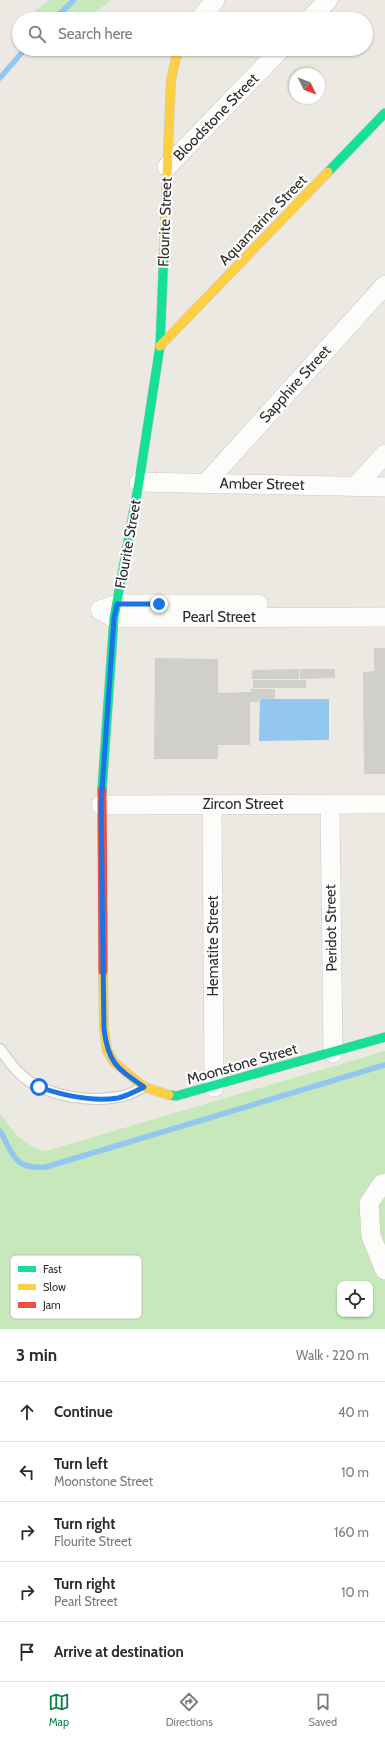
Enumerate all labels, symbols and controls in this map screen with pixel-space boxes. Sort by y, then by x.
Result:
search box [12,12,373,56]
icon: search [26,23,48,45]
text: Search here [58,25,133,43]
north arrow [289,68,325,104]
street label: Bloodstone Street [170,70,262,164]
street label: Aquamarine Street [215,171,311,269]
street label: Flourite Street [154,177,176,267]
street label: Sapphire Street [255,342,335,426]
street label: Amber Street [219,474,305,494]
street label: Flourite Street [111,498,145,590]
route end [150,595,168,613]
street label: Pearl Street [182,608,256,626]
street label: Zircon Street [202,795,284,813]
street label: Peridot Street [321,884,341,972]
street label: Hematite Street [204,895,222,997]
street label: Moonstone Street [185,1040,299,1088]
route start [30,1078,48,1096]
legend [10,1255,142,1319]
text: Fast [43,1262,62,1276]
text: Slow [43,1280,66,1294]
map controls [337,1281,373,1317]
button: locate [337,1281,373,1317]
text: Jam [42,1298,61,1312]
text: 3 min [16,1345,57,1365]
text: Walk · 220 m [296,1347,369,1363]
icon: ahead [16,1401,38,1423]
text: Continue [54,1403,113,1421]
text: 40 m [338,1404,369,1420]
text: Turn left [54,1455,108,1473]
icon: left [16,1461,38,1483]
text: 10 m [341,1464,369,1480]
text: Moonstone Street [54,1473,153,1489]
text: Turn right [54,1515,115,1533]
icon: right [16,1521,38,1543]
text: 160 m [334,1524,369,1540]
text: Flourite Street [54,1533,132,1549]
text: Turn right [54,1575,115,1593]
icon: right [16,1581,38,1603]
text: 10 m [341,1584,369,1600]
text: Pearl Street [54,1593,118,1609]
icon: arrive [16,1641,38,1663]
text: Arrive at destination [54,1643,184,1661]
tab: Map [48,1691,70,1729]
tab: Directions [166,1691,213,1729]
tab: Saved [309,1691,337,1729]

